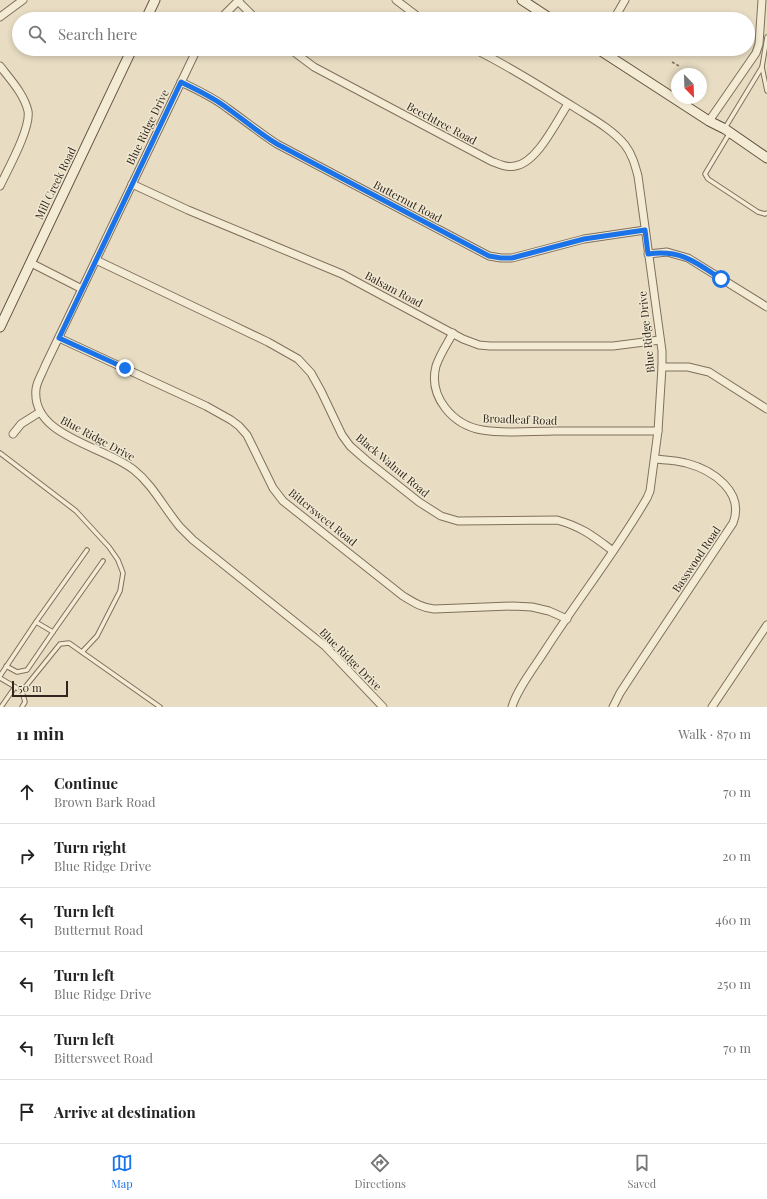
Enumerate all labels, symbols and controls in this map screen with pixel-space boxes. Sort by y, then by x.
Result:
search box [12,12,755,56]
icon: search [26,23,48,45]
text: Search here [58,24,137,44]
north arrow [671,68,707,104]
street label: Blue Ridge Drive [122,86,172,167]
street label: Beechtree Road [404,98,480,148]
street label: Mill Creek Road [31,144,79,222]
street label: Butternut Road [371,177,445,226]
street label: Balsam Road [362,267,426,311]
route start [712,270,730,288]
street label: Blue Ridge Drive [634,290,658,374]
route end [116,359,134,377]
street label: Broadleaf Road [482,410,558,428]
street label: Blue Ridge Drive [58,412,138,464]
street label: Black Walnut Road [353,430,433,501]
street label: Bittersweet Road [286,485,361,550]
street label: Basswood Road [668,522,724,595]
street label: Blue Ridge Drive [317,625,386,694]
scale bar [12,679,68,698]
text: 50 m [18,680,42,695]
text: 11 min [16,722,64,744]
text: Walk · 870 m [678,725,751,742]
text: Continue [54,773,118,793]
icon: ahead [16,781,38,803]
text: 70 m [723,783,751,800]
text: Brown Bark Road [54,793,156,810]
text: Turn right [54,837,127,857]
icon: right [16,845,38,867]
text: 20 m [722,847,751,864]
text: Blue Ridge Drive [54,857,151,874]
text: Turn left [54,901,115,921]
icon: left [16,909,38,931]
text: 460 m [715,911,751,928]
text: Butternut Road [54,921,143,938]
text: Turn left [54,965,115,985]
icon: left [16,973,38,995]
text: 250 m [717,975,751,992]
text: Blue Ridge Drive [54,985,151,1002]
text: Turn left [54,1029,115,1049]
icon: left [16,1037,38,1059]
text: 70 m [723,1039,751,1056]
text: Bittersweet Road [54,1049,153,1066]
icon: arrive [16,1101,38,1123]
text: Arrive at destination [54,1102,196,1122]
tab: Map [111,1152,133,1191]
tab: Directions [354,1152,406,1191]
tab: Saved [628,1152,656,1191]

